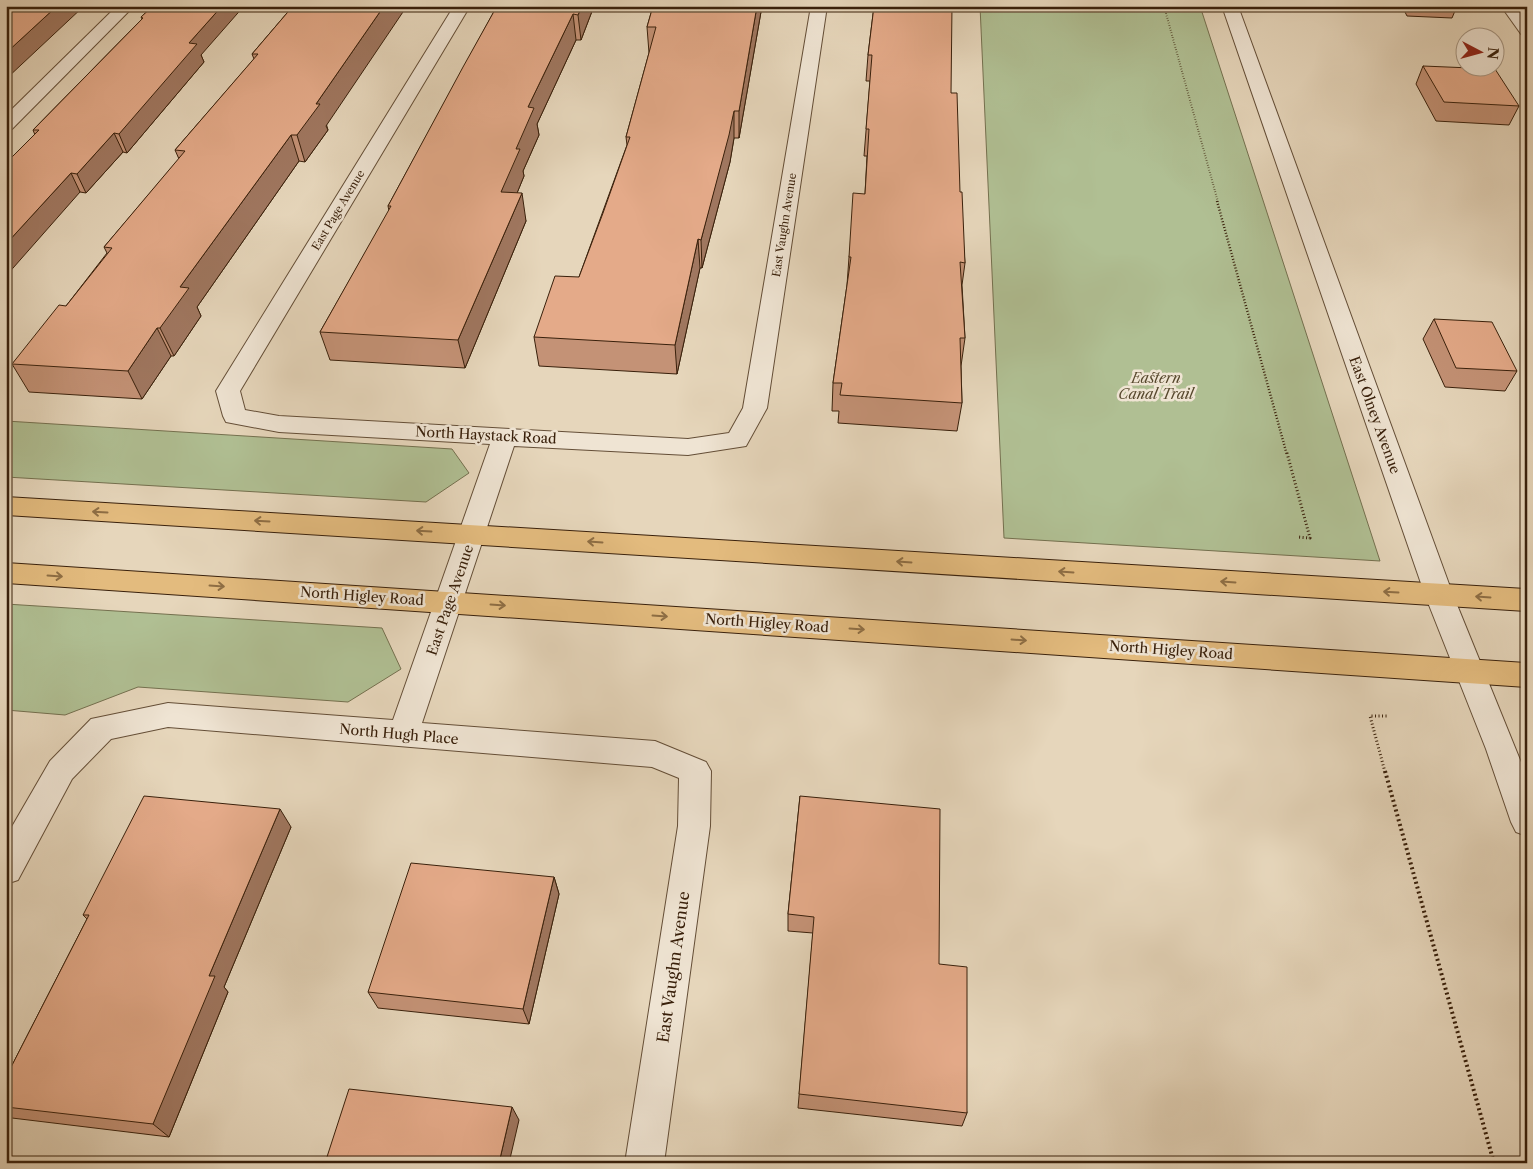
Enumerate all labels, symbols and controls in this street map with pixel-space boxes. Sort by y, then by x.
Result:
north arrow [1456,28,1506,78]
text: N [1483,46,1503,60]
street label: East Page Avenue [308,167,368,253]
street label: East Vaughn Avenue [769,172,799,278]
street label: East Olney Avenue [1345,354,1405,476]
park label: Eastern Canal Trail [1118,369,1195,403]
street label: North Haystack Road [415,422,558,448]
one-way arrow [92,507,108,516]
one-way arrow [254,517,270,526]
one-way arrow [417,526,433,536]
one-way arrow [587,537,603,546]
street label: East Page Avenue [423,542,477,658]
one-way arrow [896,557,912,566]
one-way arrow [1059,567,1075,576]
one-way arrow [47,571,63,580]
one-way arrow [1221,578,1237,587]
one-way arrow [209,582,225,591]
street label: North Higley Road [299,583,425,609]
one-way arrow [1383,587,1399,596]
one-way arrow [1475,593,1491,602]
one-way arrow [489,600,505,609]
street label: North Higley Road [704,610,830,636]
one-way arrow [651,611,667,620]
one-way arrow [848,624,864,634]
one-way arrow [1011,635,1027,645]
street label: North Higley Road [1108,637,1234,663]
street label: North Hugh Place [339,720,459,748]
street label: East Vaughn Avenue [652,890,694,1044]

